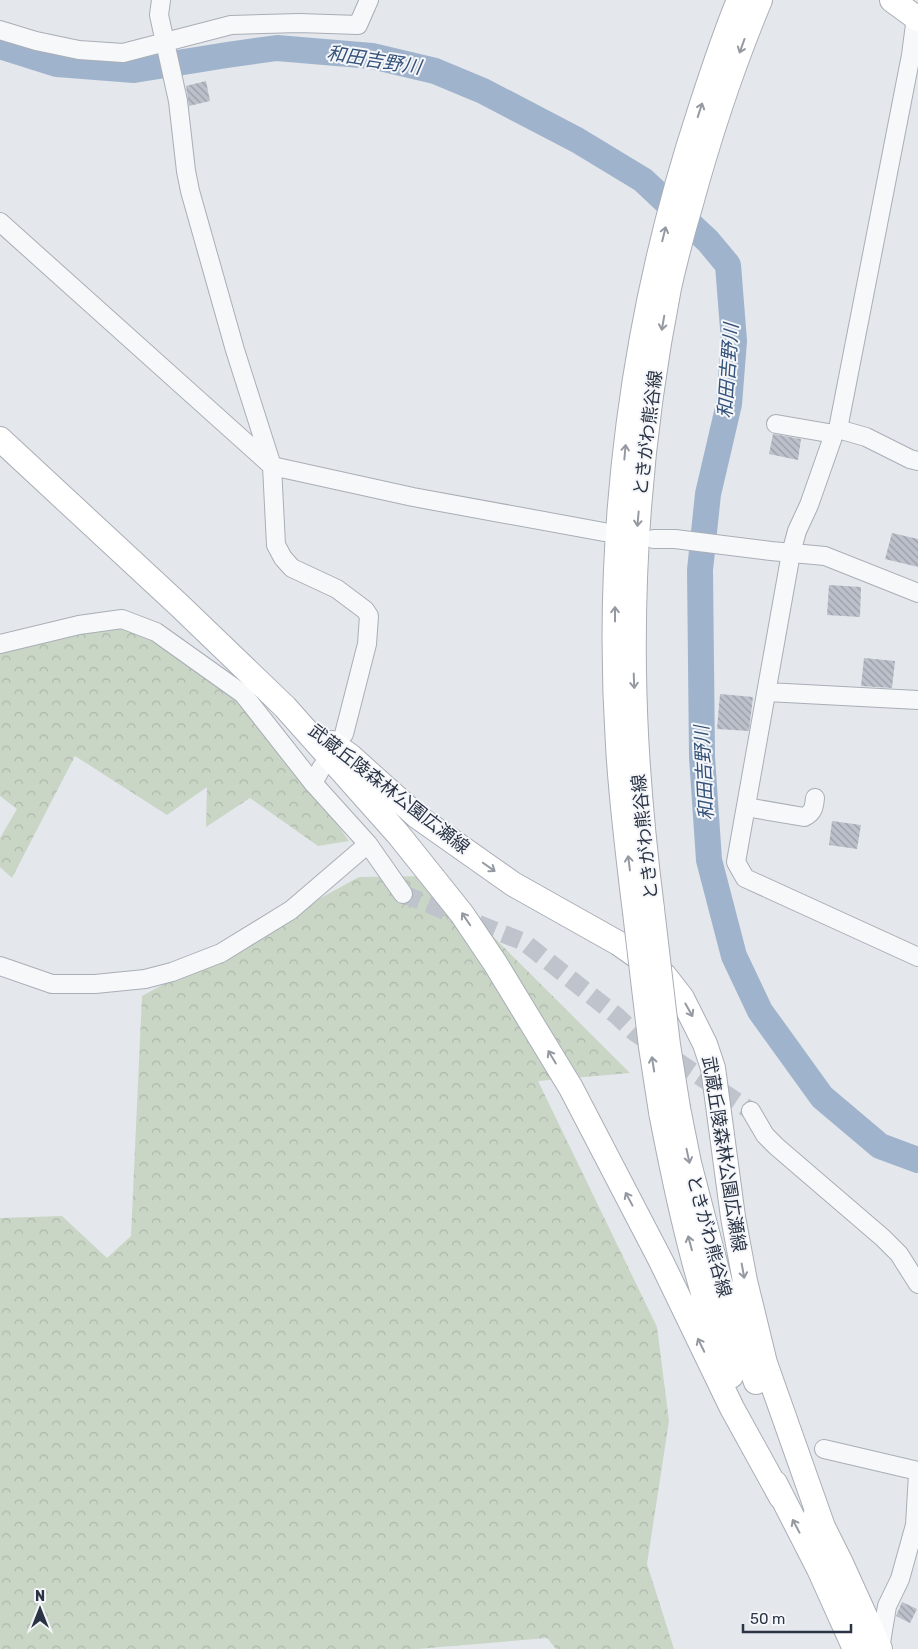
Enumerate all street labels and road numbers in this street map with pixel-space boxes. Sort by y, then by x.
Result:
street label: ときがわ熊谷線 [629,369,667,497]
street label: 武蔵丘陵森林公園広瀬線 [304,719,474,859]
street label: ときがわ熊谷線 [627,773,663,901]
street label: 武蔵丘陵森林公園広瀬線 [698,1054,750,1254]
street label: ときがわ熊谷線 [682,1172,736,1300]

